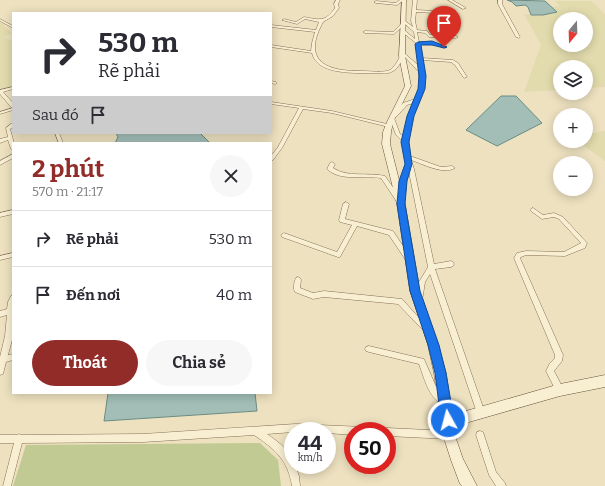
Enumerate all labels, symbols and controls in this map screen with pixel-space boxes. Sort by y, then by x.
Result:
pin [427,6,461,47]
icon: arrive [433,12,455,34]
north arrow [553,12,593,52]
map controls [553,12,593,196]
text: 530 m [98,26,178,59]
icon: right [32,28,84,80]
text: Rẽ phải [98,60,160,82]
button: layers [553,60,593,100]
icon: arrive [87,104,109,126]
text: Sau đó [32,106,79,124]
button: + [553,108,593,148]
text: 2 phút [32,155,104,183]
button: close [210,155,252,197]
button: − [553,156,593,196]
text: 570 m · 21:17 [32,184,103,199]
icon: right [32,228,54,250]
text: Rẽ phải [66,230,118,248]
text: 530 m [209,230,252,248]
icon: arrive [32,284,54,306]
text: Đến nơi [66,286,120,304]
text: 40 m [216,286,252,304]
button: Thoát [32,340,138,386]
button: Chia sẻ [146,340,252,386]
position arrow [427,399,469,441]
speed limit sign: 50 [344,422,396,474]
text: 44 [298,431,322,455]
text: km/h [298,452,322,464]

